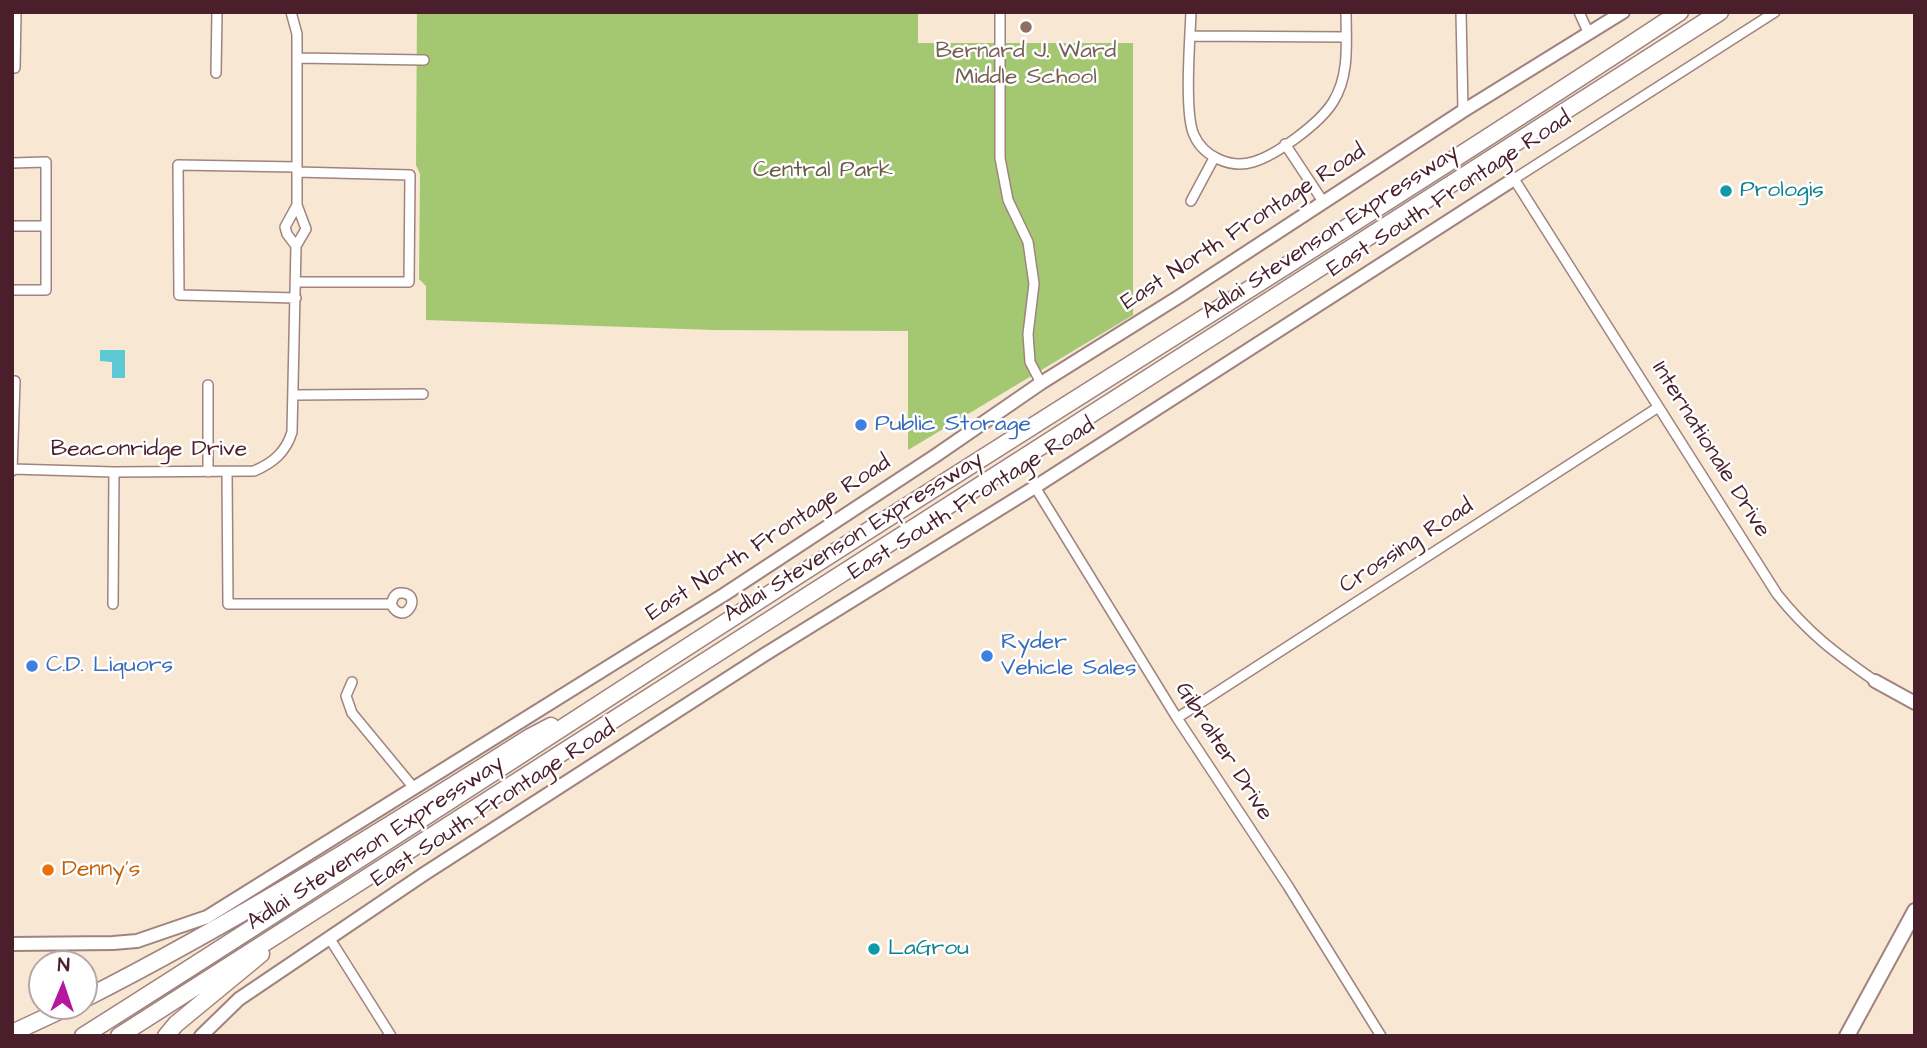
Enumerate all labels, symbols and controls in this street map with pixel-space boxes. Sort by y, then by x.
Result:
marker: Bernard J. Ward Middle School [1018,19,1034,35]
place label: Bernard J. Ward Middle School [936,38,1116,92]
street label: East South Frontage Road [1323,106,1577,284]
street label: East North Frontage Road [1117,139,1371,317]
street label: Adlai Stevenson Expressway [1197,140,1465,326]
park label: Central Park [753,157,893,185]
place label: Prologis [1740,177,1824,205]
marker: Prologis [1718,183,1734,199]
street label: Internationale Drive [1645,357,1775,543]
place label: Public Storage [875,411,1031,439]
street label: East South Frontage Road [844,413,1100,587]
marker: Public Storage [853,417,869,433]
street label: Beaconridge Drive [51,436,247,464]
street label: Adlai Stevenson Expressway [719,447,989,629]
street label: East North Frontage Road [642,450,896,628]
street label: Crossing Road [1335,494,1479,600]
place label: Ryder Vehicle Sales [1001,629,1137,683]
marker: Ryder Vehicle Sales [979,648,995,664]
place label: C.D. Liquors [46,652,173,680]
marker: C.D. Liquors [24,658,40,674]
street label: Gibralter Drive [1168,678,1278,826]
street label: East South Frontage Road [367,716,621,894]
street label: Adlai Stevenson Expressway [242,751,510,937]
place label: Denny's [62,856,140,884]
marker: Denny's [40,862,56,878]
place label: LaGrou [888,935,969,963]
marker: LaGrou [866,941,882,957]
north arrow [28,950,98,1020]
text: N [57,952,70,979]

